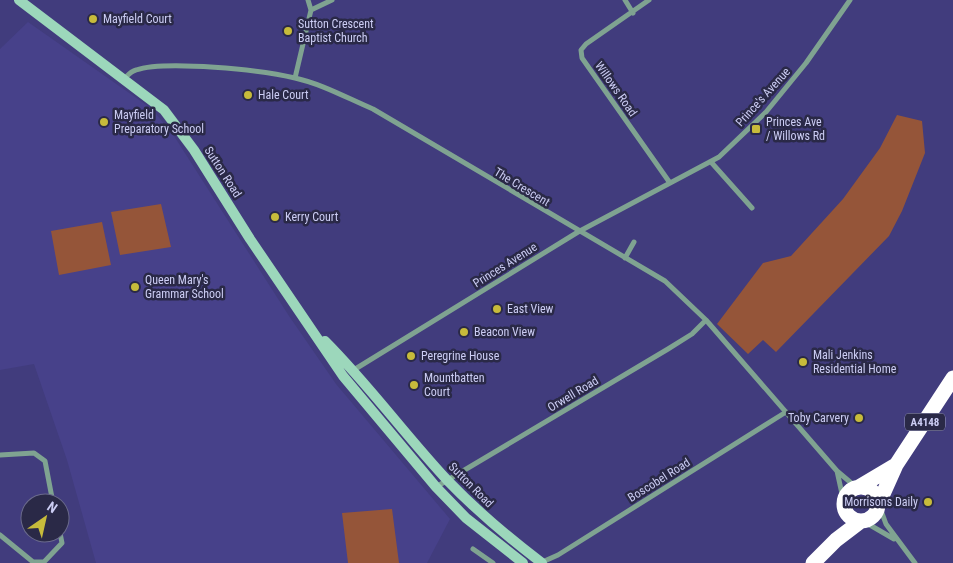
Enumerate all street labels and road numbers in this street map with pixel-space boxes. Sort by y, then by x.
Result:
street label: Willows Road [592,59,640,119]
street label: Prince's Avenue [733,64,793,129]
street label: Sutton Road [201,144,245,200]
street label: The Crescent [492,165,553,209]
street label: Princes Avenue [470,240,540,290]
street label: Orwell Road [545,373,601,415]
road number: A4148 [905,414,945,431]
street label: Boscobel Road [625,455,693,505]
street label: Sutton Road [446,460,496,510]

